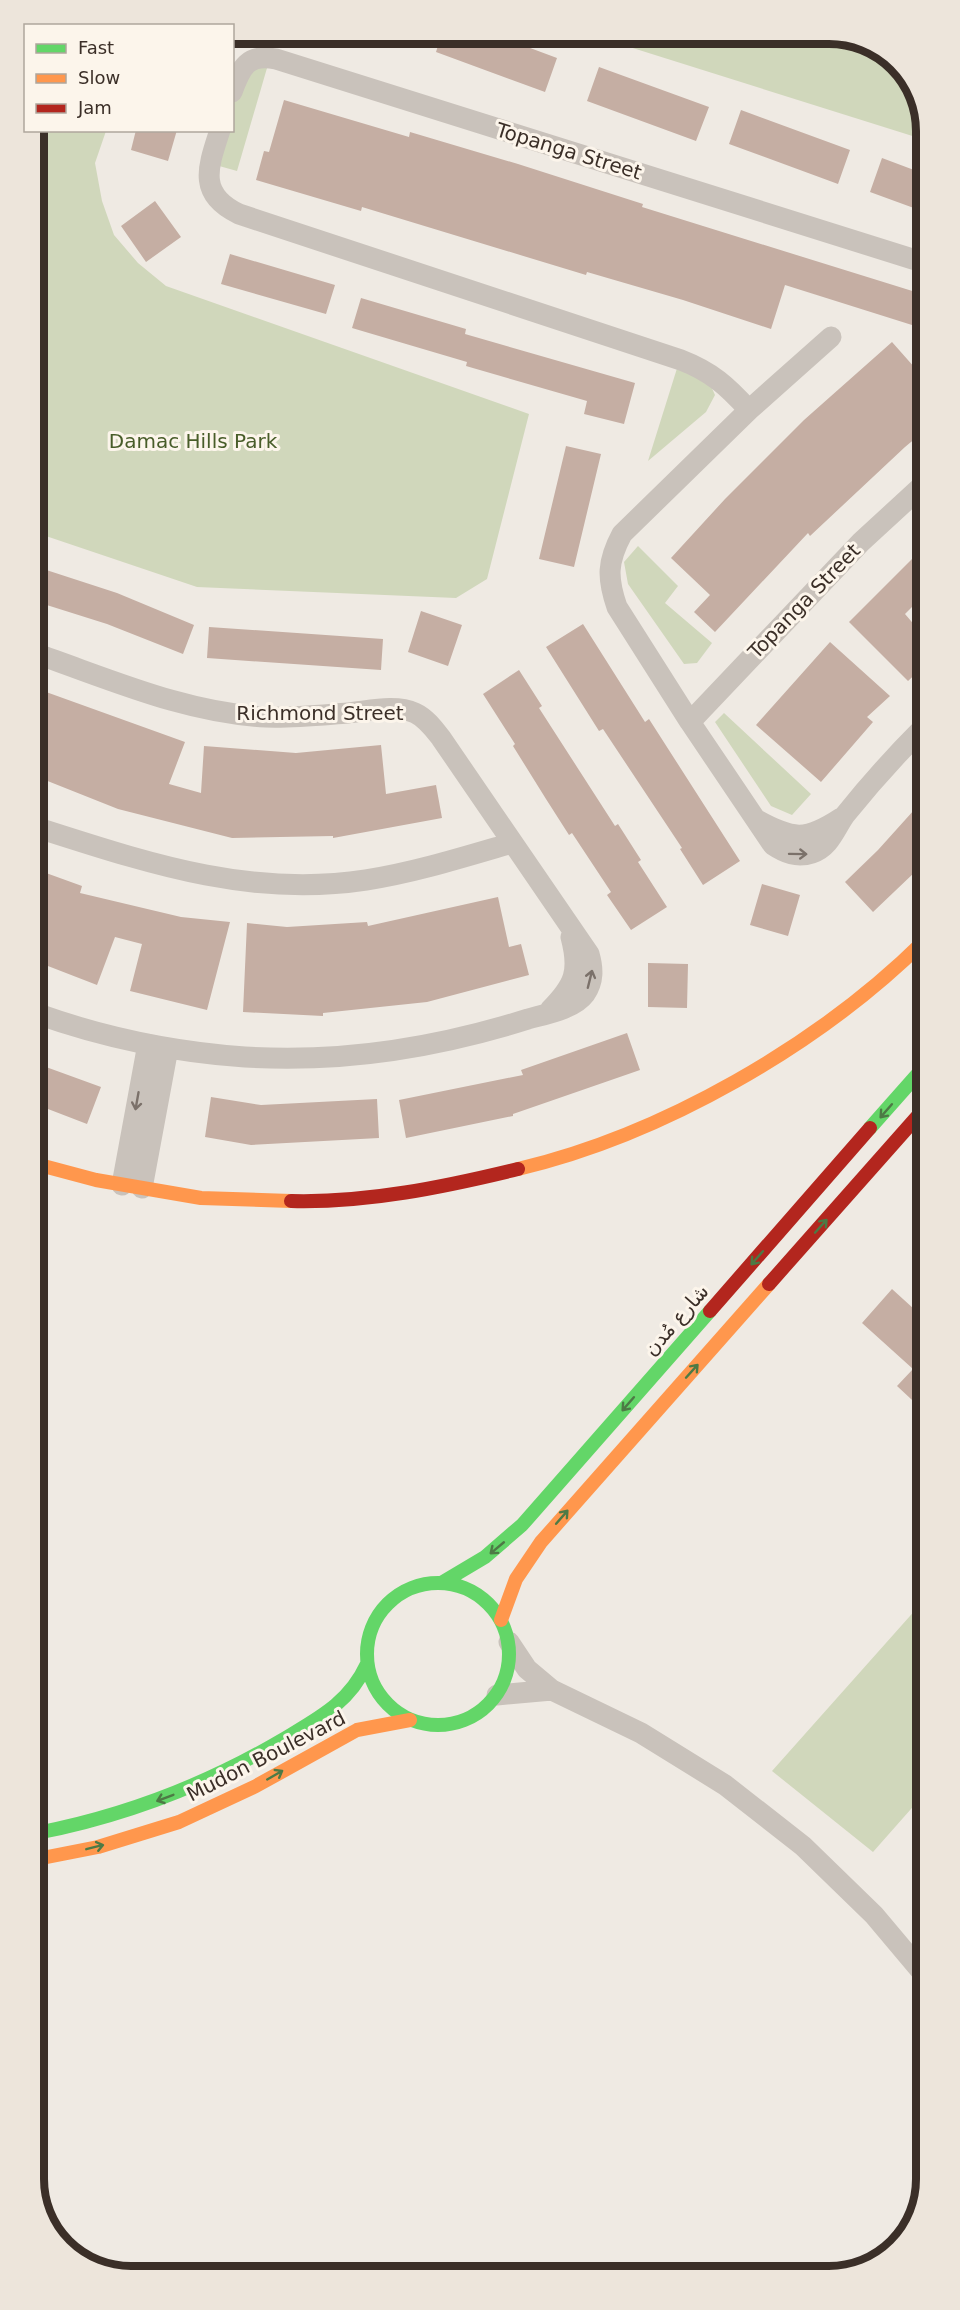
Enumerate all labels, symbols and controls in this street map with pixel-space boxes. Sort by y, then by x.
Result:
legend [24,24,234,132]
text: Fast [78,37,114,58]
text: Slow [78,67,120,88]
text: Jam [77,97,112,118]
street label: Topanga Street [492,117,645,185]
park label: Damac Hills Park [109,429,278,453]
street label: Topanga Street [742,538,865,664]
street label: Richmond Street [236,701,404,725]
one-way arrow [788,848,808,859]
one-way arrow [585,970,597,989]
one-way arrow [132,1091,143,1111]
one-way arrow [879,1103,893,1118]
one-way arrow [814,1218,828,1233]
one-way arrow [750,1250,764,1265]
street label: شارع مُدن [639,1279,713,1361]
one-way arrow [685,1364,699,1379]
one-way arrow [621,1396,635,1411]
one-way arrow [556,1509,569,1525]
one-way arrow [489,1542,505,1555]
street label: Mudon Boulevard [183,1706,349,1806]
one-way arrow [266,1769,283,1781]
one-way arrow [156,1793,175,1804]
one-way arrow [85,1841,104,1853]

